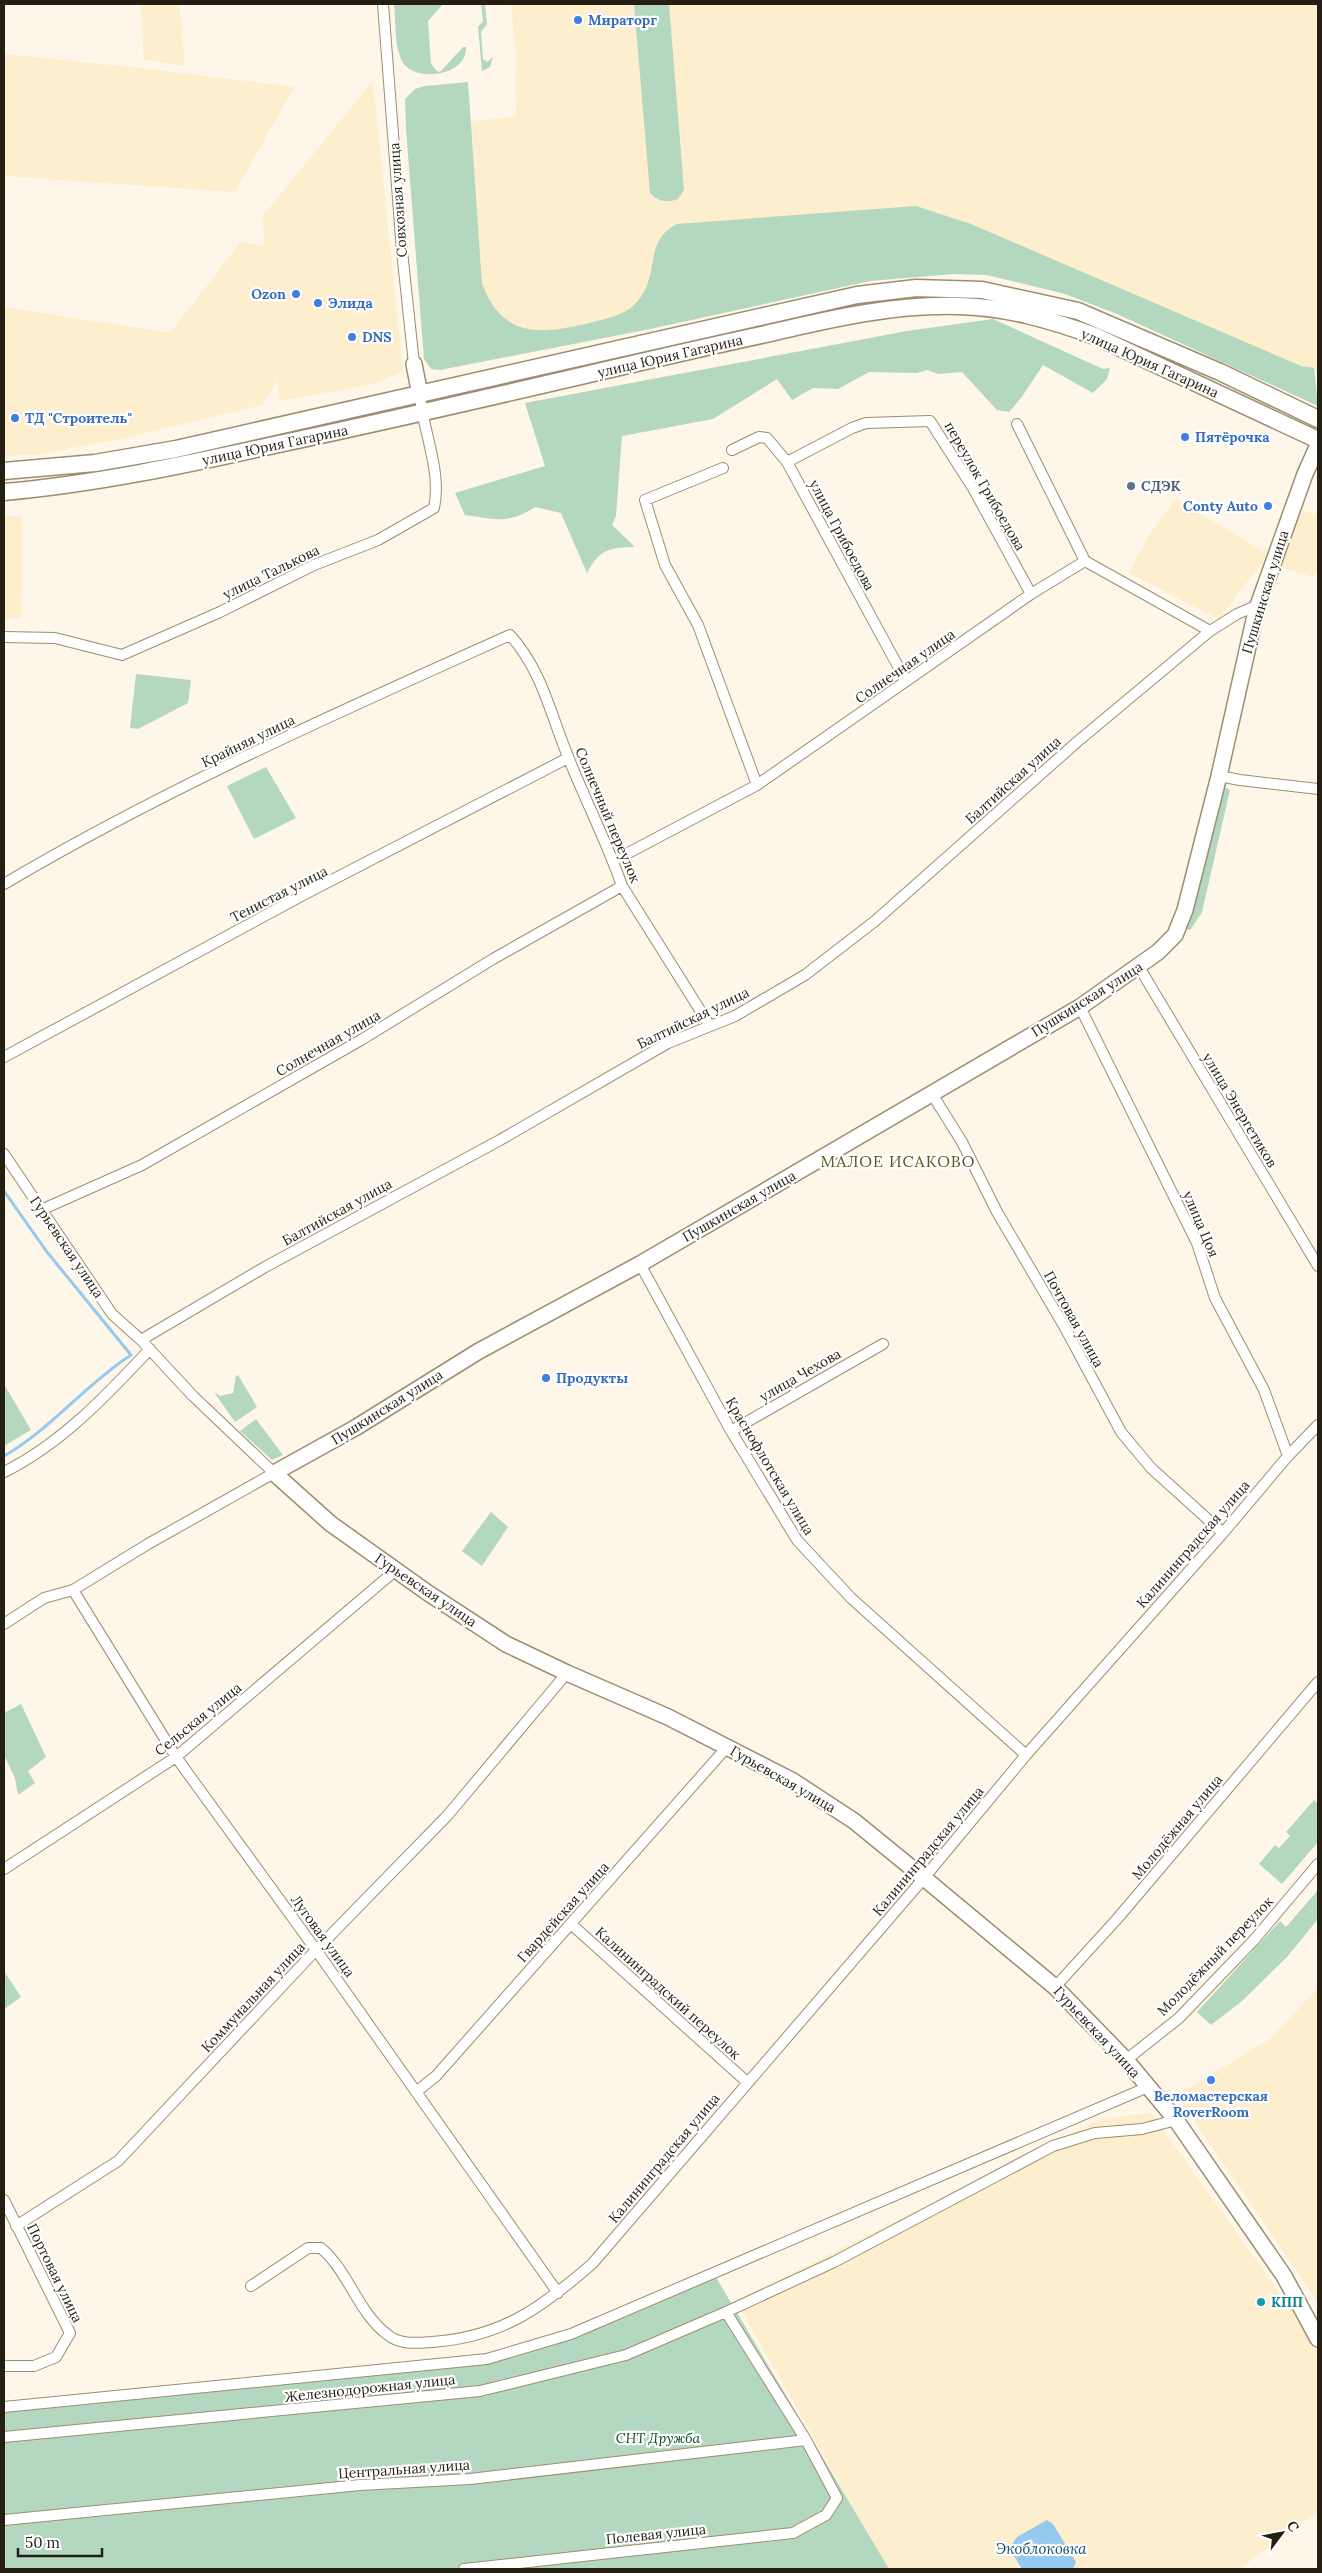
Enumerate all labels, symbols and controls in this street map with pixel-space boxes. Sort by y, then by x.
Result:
place label: Мираторг [588,11,657,29]
marker: Мираторг [572,14,584,26]
street label: Совхозная улица [385,142,411,258]
place label: Ozon [251,285,286,303]
marker: Ozon [290,288,302,300]
place label: Элида [328,294,374,312]
marker: Элида [312,297,324,309]
street label: улица Юрия Гагарина [1078,325,1222,401]
place label: DNS [362,328,392,346]
street label: улица Юрия Гагарина [596,330,744,382]
marker: DNS [346,331,358,343]
place label: ТД "Строитель" [25,409,132,427]
marker: ТД "Строитель" [9,412,21,424]
street label: переулок Грибоедова [941,418,1029,554]
street label: улица Юрия Гагарина [200,421,350,469]
place label: Пятёрочка [1195,428,1270,446]
marker: Пятёрочка [1179,431,1191,443]
street label: улица Грибоедова [805,476,879,594]
place label: СДЭК [1141,477,1181,495]
marker: СДЭК [1125,480,1137,492]
place label: Conty Auto [1183,497,1258,515]
marker: Conty Auto [1262,500,1274,512]
street label: Пушкинская улица [1238,528,1292,656]
street label: улица Талькова [220,541,322,603]
street label: Солнечная улица [852,625,958,707]
street label: Крайняя улица [198,711,298,771]
street label: Балтийская улица [961,732,1065,828]
street label: Солнечный переулок [571,745,645,886]
street label: Тенистая улица [227,862,331,926]
street label: Пушкинская улица [1028,957,1146,1041]
street label: Балтийская улица [634,983,752,1053]
street label: Солнечная улица [272,1006,384,1080]
street label: улица Энергетиков [1199,1049,1281,1171]
district label: МАЛОЕ ИСАКОВО [821,1151,975,1171]
street label: Пушкинская улица [679,1166,799,1246]
street label: Балтийская улица [279,1174,395,1250]
street label: улица Цоя [1179,1188,1223,1260]
street label: Гурьевская улица [26,1193,108,1301]
street label: Почтовая улица [1040,1268,1108,1370]
street label: улица Чехова [756,1344,844,1406]
street label: Пушкинская улица [328,1365,446,1449]
place label: Продукты [556,1369,628,1387]
marker: Продукты [540,1372,552,1384]
street label: Краснофлотская улица [722,1394,818,1538]
street label: Калининградская улица [1132,1476,1254,1612]
street label: Гурьевская улица [372,1549,480,1631]
street label: Сельская улица [151,1678,245,1760]
street label: Гурьевская улица [727,1741,839,1817]
street label: Молодёжная улица [1128,1771,1226,1883]
street label: Калининградская улица [868,1782,988,1920]
street label: Гвардейская улица [513,1858,613,1966]
street label: Луговая улица [287,1891,359,1981]
street label: Молодёжный переулок [1153,1892,1277,2020]
street label: Калининградский переулок [591,1923,745,2063]
street label: Коммунальная улица [197,1938,309,2056]
street label: Гурьевская улица [1050,1982,1144,2082]
marker: Веломастерская RoverRoom [1205,2074,1217,2086]
place label: Веломастерская RoverRoom [1154,2087,1268,2121]
street label: Калининградская улица [604,2089,724,2227]
street label: Портовая улица [23,2220,87,2326]
place label: КПП [1271,2293,1303,2311]
marker: КПП [1255,2296,1267,2308]
street label: Железнодорожная улица [284,2370,456,2406]
park label: СНТ Дружба [616,2429,701,2447]
street label: Центральная улица [337,2455,471,2483]
north arrow [1257,2508,1307,2558]
text: С [1283,2517,1303,2535]
street label: Полевая улица [605,2520,707,2548]
scale bar [18,2526,101,2558]
text: 50 m [25,2533,60,2552]
water label: Экоблоковка [995,2539,1087,2558]

